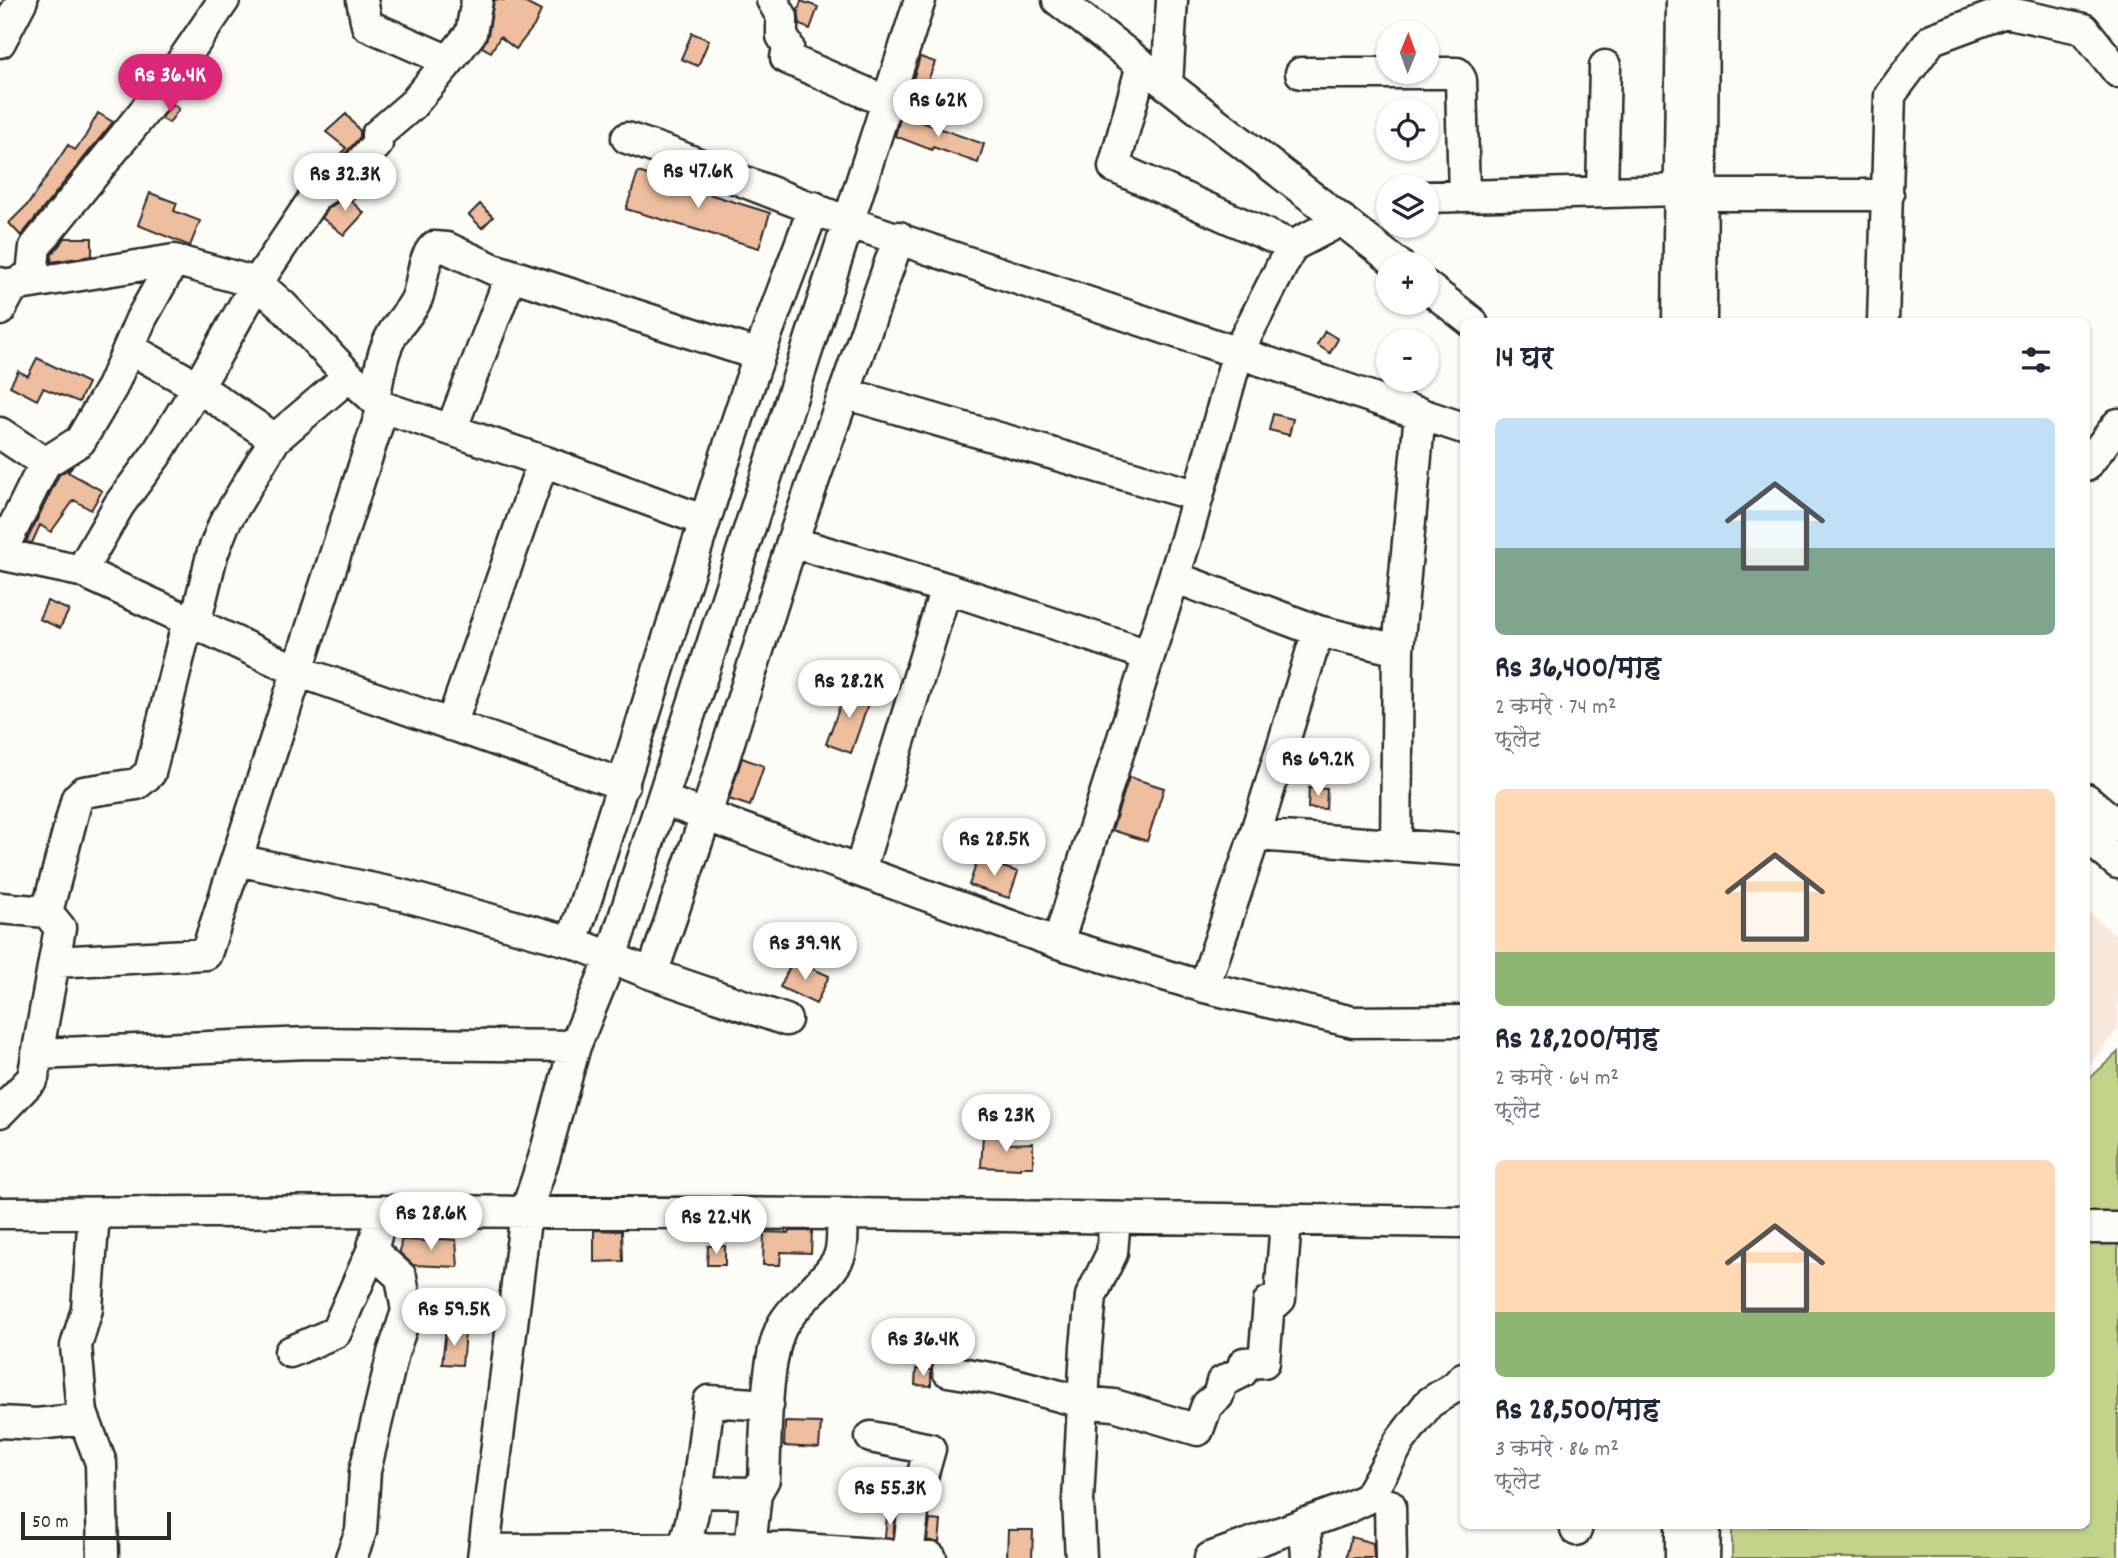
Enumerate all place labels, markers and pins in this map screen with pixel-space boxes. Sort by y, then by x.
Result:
pin: Rs 36.4K [98,54,242,114]
pin: Rs 62K [881,80,995,139]
pin: Rs 47.6K [626,150,770,210]
pin: Rs 32.3K [273,154,417,213]
pin: Rs 28.2K [777,660,921,720]
pin: Rs 69.2K [1246,738,1390,798]
pin: Rs 28.5K [922,818,1066,878]
pin: Rs 39.9K [733,922,877,982]
pin: Rs 23K [949,1094,1063,1154]
pin: Rs 28.6K [359,1192,503,1252]
pin: Rs 22.4K [644,1196,788,1256]
pin: Rs 59.5K [382,1288,526,1348]
pin: Rs 36.4K [851,1318,995,1378]
pin: Rs 55.3K [818,1468,962,1527]

